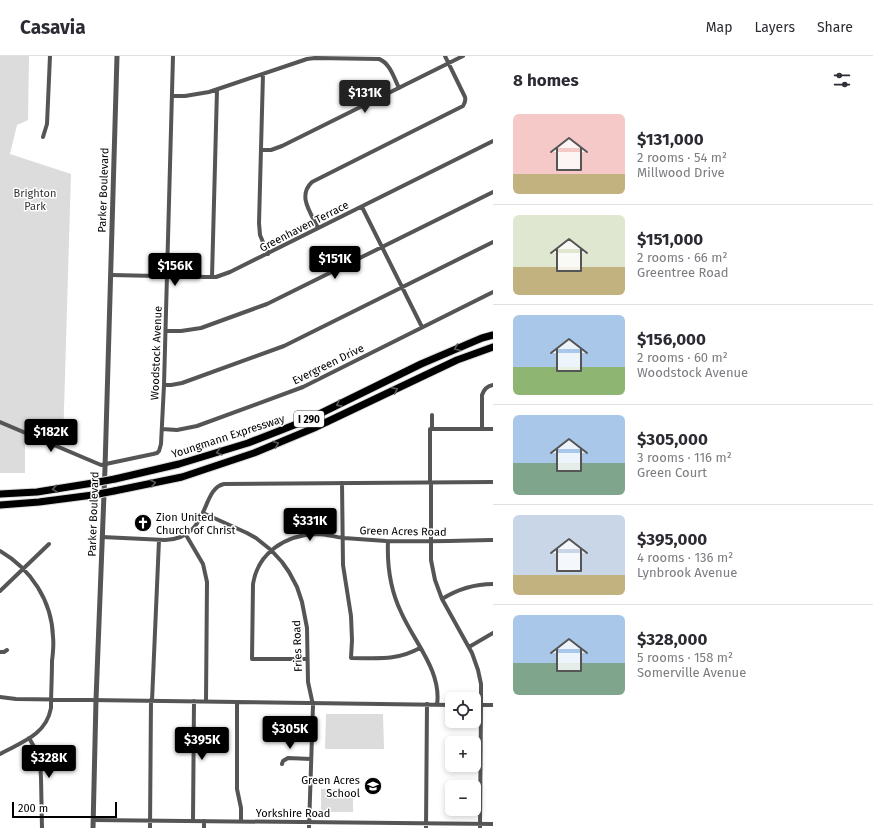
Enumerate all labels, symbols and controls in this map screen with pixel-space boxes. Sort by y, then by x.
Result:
text: Casavia [20,16,86,39]
text: Map [706,19,732,36]
text: Layers [754,19,795,36]
text: Share [817,19,853,36]
icon: filters [831,69,853,91]
text: 8 homes [513,70,579,91]
pin: $131K [337,80,393,114]
text: $131K [348,85,382,100]
text: $131,000 [637,129,704,150]
icon: home [545,130,593,178]
street label: Parker Boulevard [96,147,111,233]
text: 2 rooms · 54 m² [637,150,727,165]
text: Millwood Drive [637,165,725,180]
park label: Brighton Park [14,187,56,213]
street label: Greenhaven Terrace [257,198,351,255]
text: $151,000 [637,229,703,250]
icon: home [545,231,593,279]
pin: $151K [307,246,363,280]
text: 2 rooms · 66 m² [637,250,728,265]
text: $151K [318,251,352,266]
pin: $156K [147,253,203,287]
text: $156K [157,258,193,273]
text: Greentree Road [637,265,729,280]
street label: Woodstock Avenue [148,306,165,400]
text: $156,000 [637,329,706,350]
icon: home [545,331,593,379]
street label: Evergreen Drive [290,342,366,387]
one-way arrow [453,344,460,352]
text: 2 rooms · 60 m² [637,350,728,365]
text: Woodstock Avenue [637,365,748,380]
one-way arrow [390,387,398,395]
one-way arrow [336,399,344,407]
road number: I 290 [294,411,324,427]
street label: Youngmann Expressway [170,412,287,461]
pin: $182K [23,419,79,453]
text: $182K [33,424,69,439]
text: $305,000 [637,429,708,450]
icon: home [545,431,593,479]
one-way arrow [273,440,280,448]
one-way arrow [215,447,222,456]
text: 3 rooms · 116 m² [637,450,732,465]
text: Green Court [637,465,707,480]
street label: Parker Boulevard [86,471,101,557]
one-way arrow [149,479,156,487]
one-way arrow [52,484,58,493]
pin: $331K [282,508,338,542]
place label: Zion United Church of Christ [156,511,235,537]
church icon: Zion United Church of Christ [133,513,153,533]
text: $331K [293,513,327,528]
street label: Green Acres Road [359,524,447,539]
text: $395,000 [637,529,707,550]
icon: home [545,531,593,579]
text: 4 rooms · 136 m² [637,550,733,565]
text: Lynbrook Avenue [637,565,737,580]
street label: Fries Road [290,620,305,672]
text: $328,000 [637,629,707,650]
icon: home [545,631,593,679]
text: 5 rooms · 158 m² [637,650,733,665]
text: Somerville Avenue [637,665,746,680]
map controls [445,692,481,816]
button: locate [445,692,481,728]
pin: $305K [262,716,318,750]
text: $305K [272,721,308,736]
pin: $395K [174,727,230,761]
text: $395K [184,732,220,747]
button: + [445,736,481,772]
pin: $328K [21,745,77,779]
text: $328K [31,750,67,765]
place label: Green Acres School [301,774,360,800]
school or university icon: Green Acres School [363,776,383,796]
button: − [445,780,481,816]
scale bar [12,800,117,819]
text: 200 m [18,802,48,815]
street label: Yorkshire Road [256,807,330,820]

